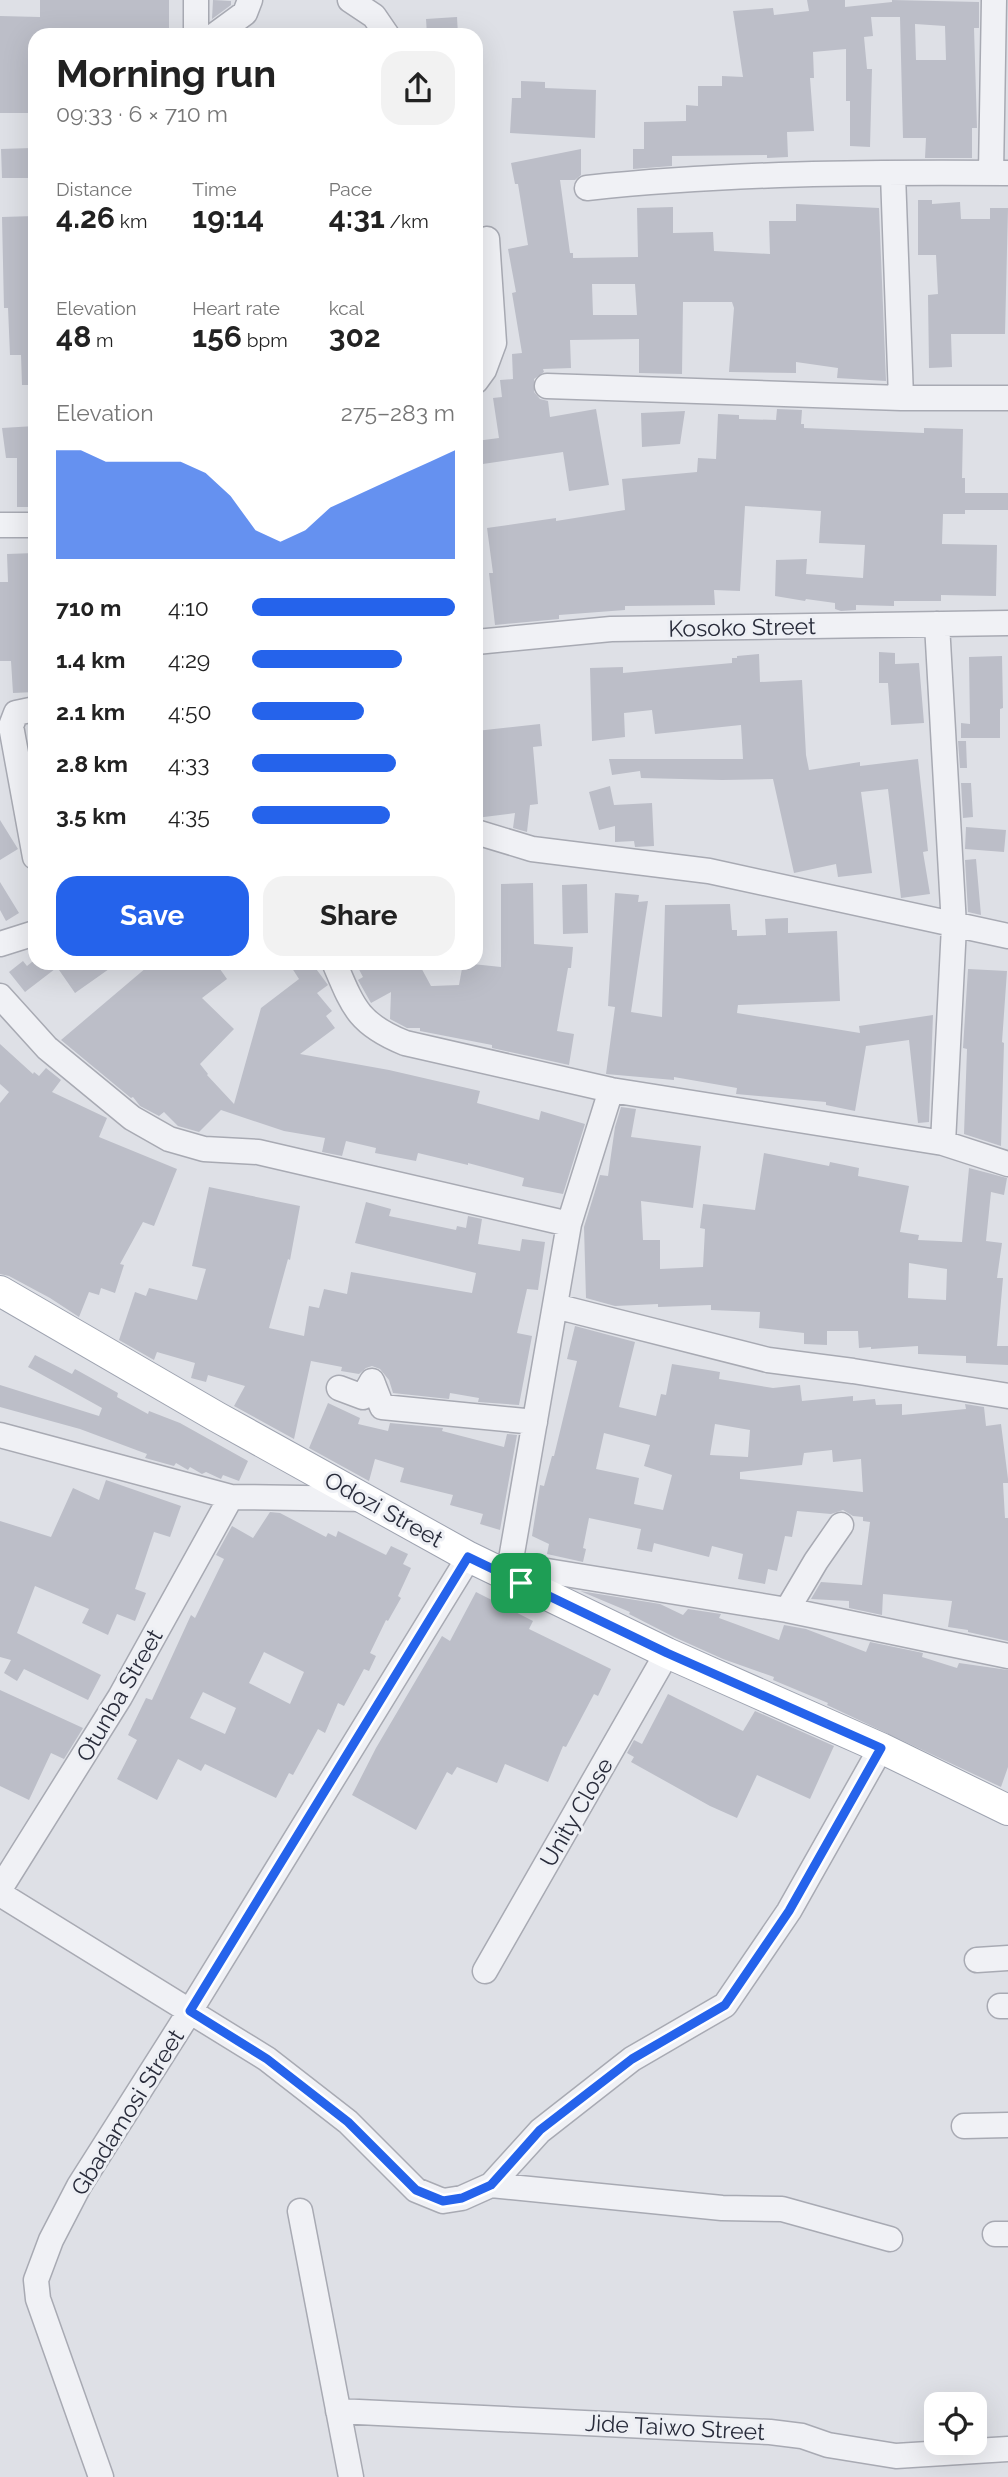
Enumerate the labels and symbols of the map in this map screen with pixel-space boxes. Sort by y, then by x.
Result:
street label: Kosoko Street [668,612,816,642]
street label: Odozi Street [320,1465,448,1553]
pin [491,1553,551,1613]
street label: Otunba Street [70,1624,168,1766]
street label: Unity Close [534,1753,618,1871]
street label: Gbadamosi Street [65,2024,189,2200]
street label: Jide Taiwo Street [584,2409,766,2445]

